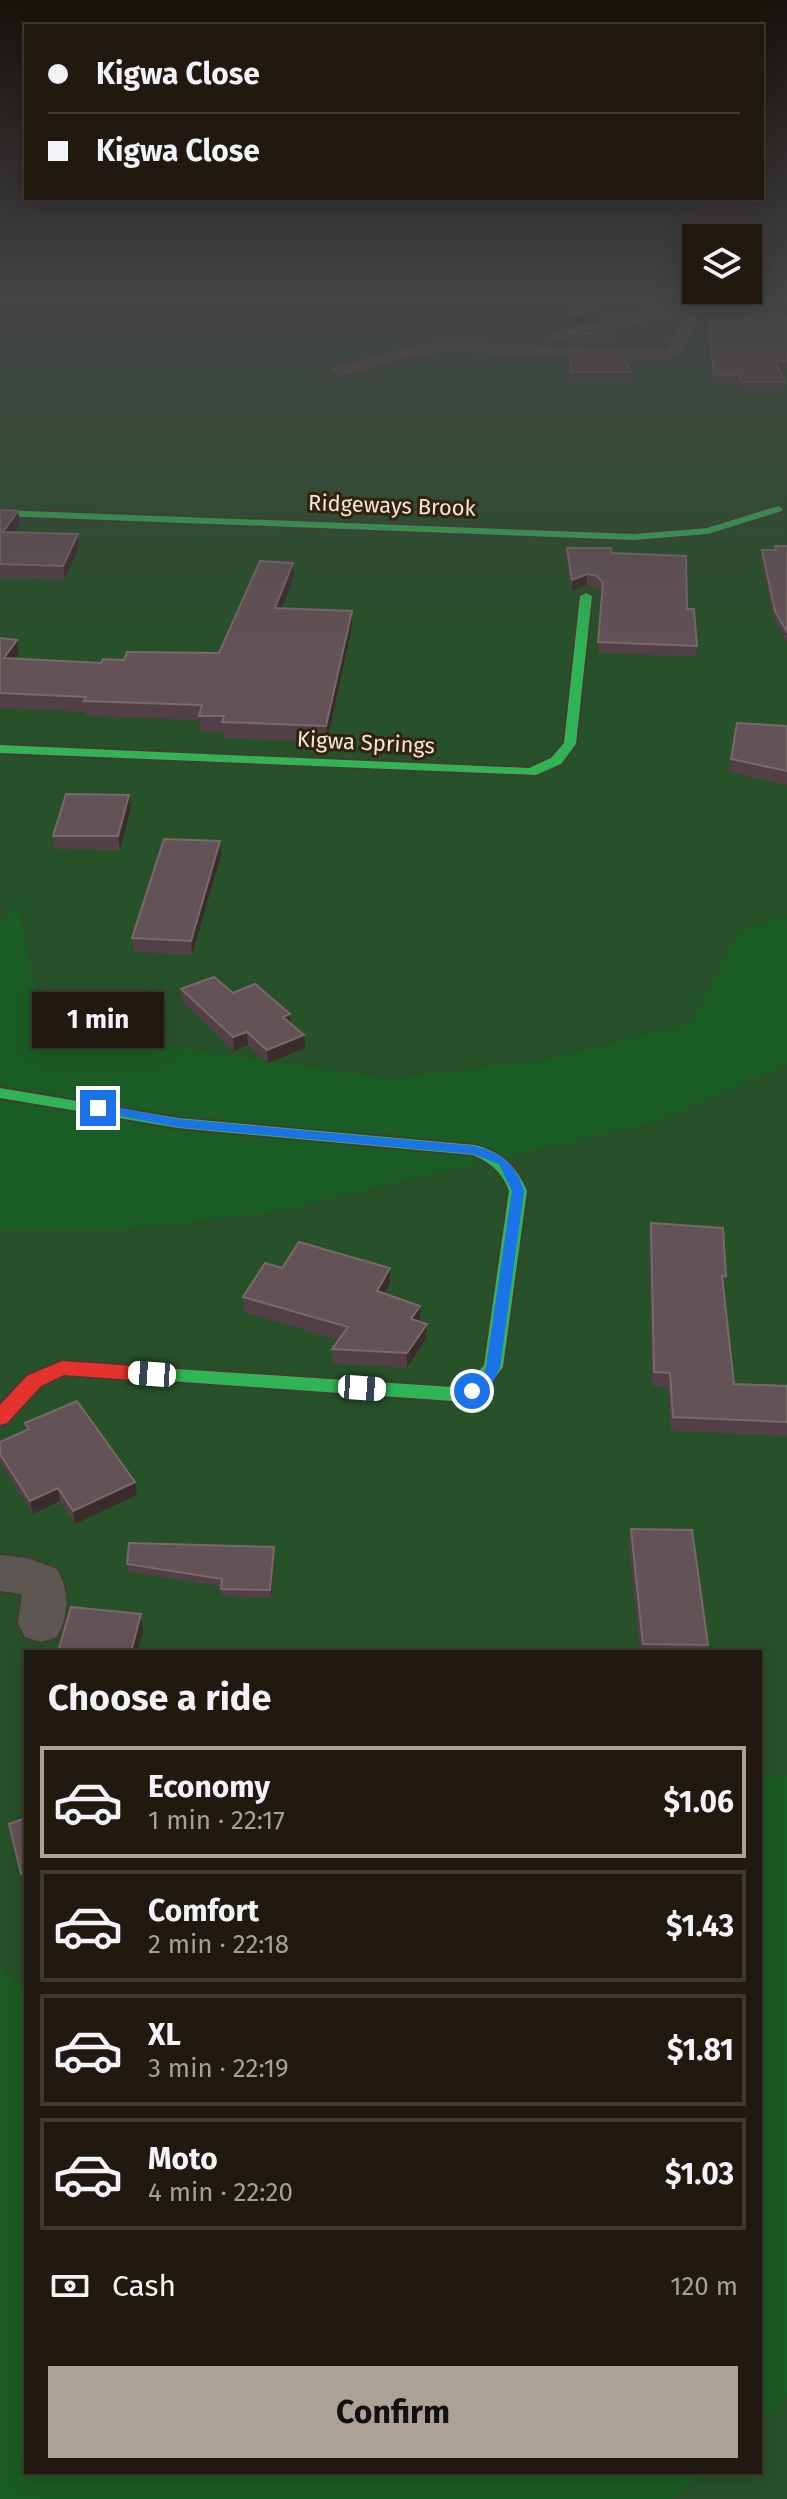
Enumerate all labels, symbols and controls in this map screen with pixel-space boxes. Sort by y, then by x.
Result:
text: Kigwa Close [96,56,260,92]
text: Kigwa Close [96,133,260,169]
map controls [682,224,762,304]
button: layers [682,224,762,304]
street label: Ridgeways Brook [308,489,477,522]
street label: Kigwa Springs [296,725,436,760]
callout: 1 min [32,992,164,1048]
text: 1 min [67,1004,129,1035]
route end [80,1090,116,1126]
car [127,1360,177,1388]
route start [454,1373,490,1409]
car [337,1374,387,1402]
text: Choose a ride [48,1676,271,1720]
icon: car [52,1766,124,1838]
text: Economy [148,1769,270,1805]
text: $1.06 [663,1784,734,1820]
text: 1 min · 22:17 [148,1805,285,1836]
icon: car [52,1890,124,1962]
text: Comfort [148,1893,259,1929]
text: $1.43 [666,1908,734,1944]
text: 2 min · 22:18 [148,1929,289,1960]
icon: car [52,2014,124,2086]
text: XL [148,2017,181,2053]
text: $1.81 [667,2032,734,2068]
text: 3 min · 22:19 [148,2053,289,2084]
icon: car [52,2138,124,2210]
text: Moto [148,2141,218,2177]
text: $1.03 [665,2156,734,2192]
text: 4 min · 22:20 [148,2177,293,2208]
icon: cash [48,2264,92,2308]
text: Cash [112,2268,176,2304]
text: 120 m [670,2271,738,2302]
button: Confirm [48,2366,738,2458]

